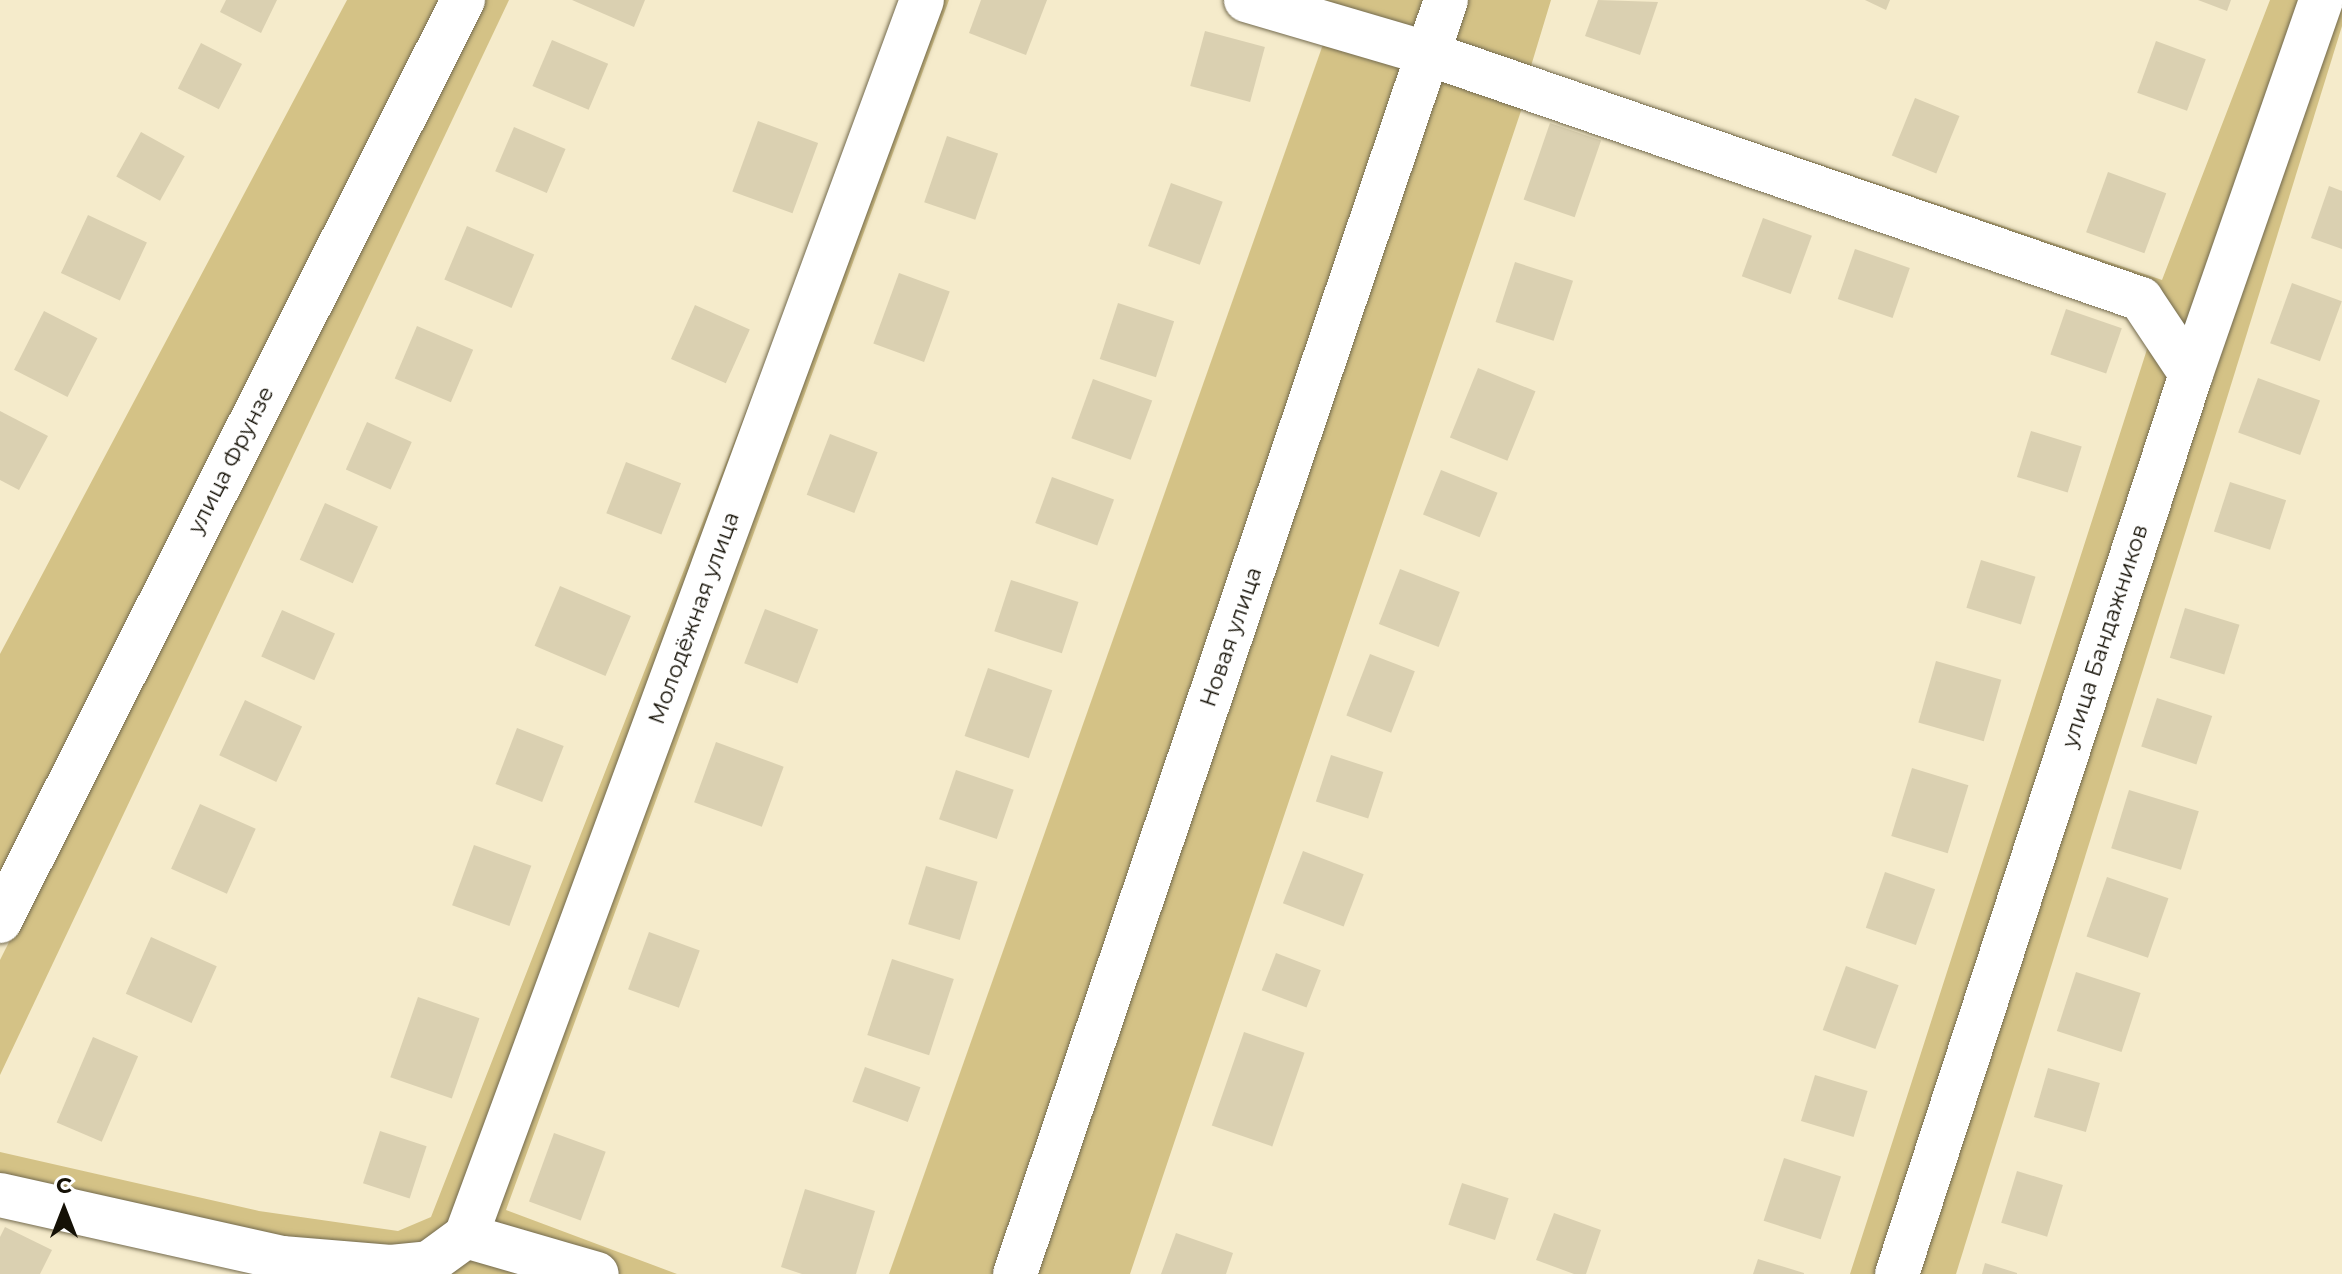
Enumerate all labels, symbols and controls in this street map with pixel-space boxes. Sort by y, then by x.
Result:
street label: улица Фрунзе [182,382,280,538]
street label: Молодёжная улица [643,508,745,728]
street label: улица Бандажников [2056,521,2154,751]
street label: Новая улица [1195,564,1267,710]
north arrow [24,1170,104,1250]
text: С [56,1172,72,1199]

